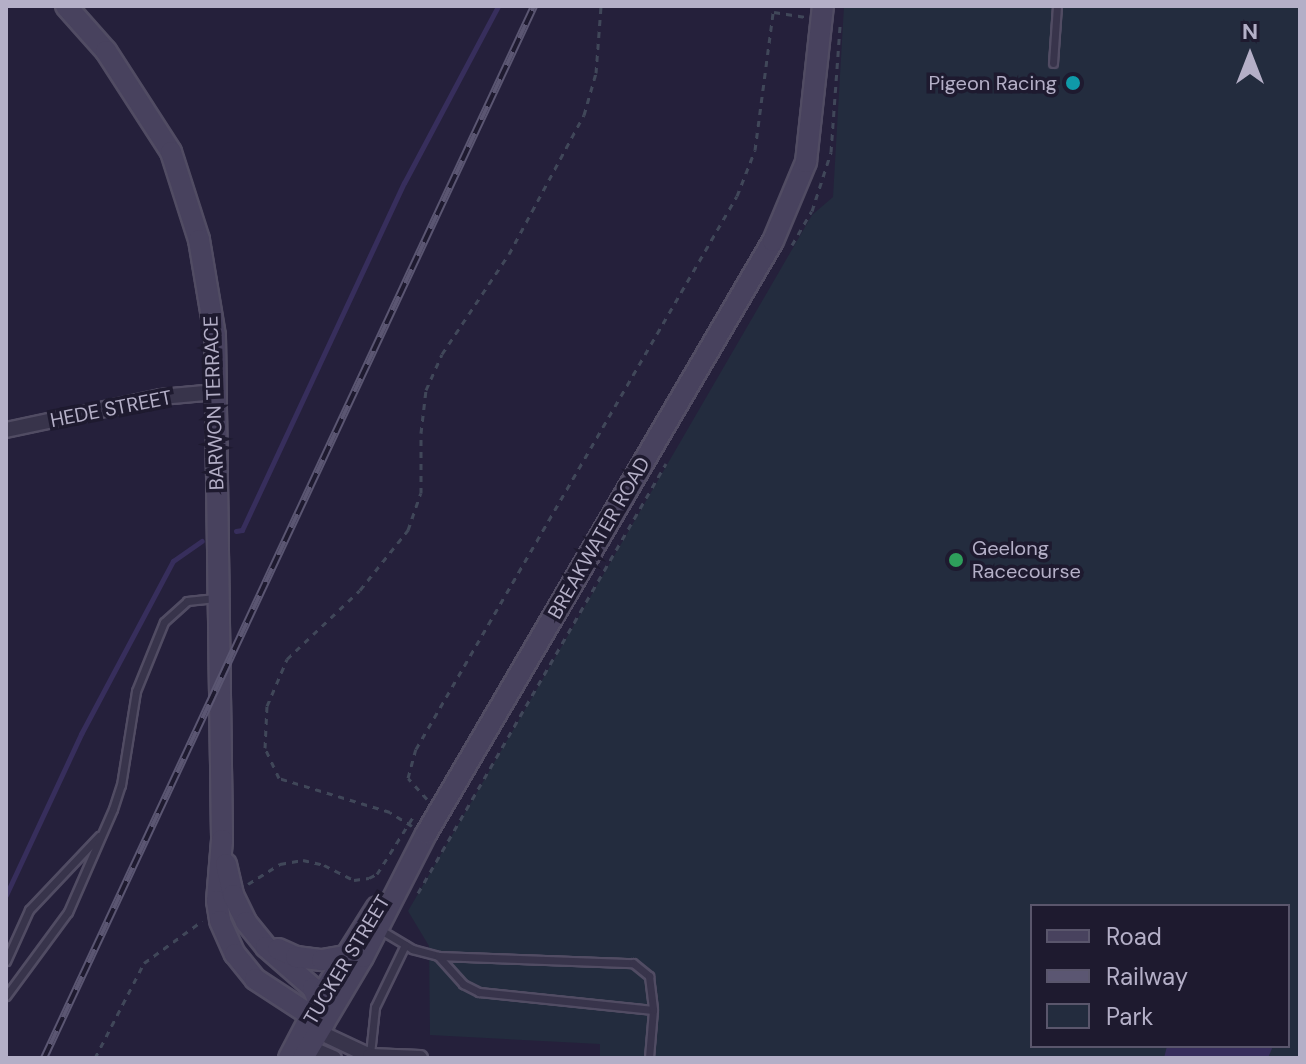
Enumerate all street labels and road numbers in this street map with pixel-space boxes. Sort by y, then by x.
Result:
street label: BARWON TERRACE [199,315,229,491]
street label: HEDE STREET [48,385,174,433]
street label: BREAKWATER ROAD [543,453,655,623]
street label: TUCKER STREET [299,891,395,1029]

